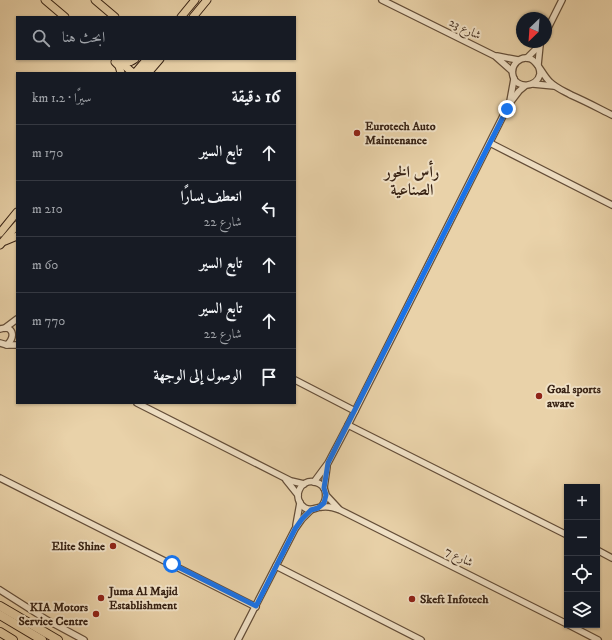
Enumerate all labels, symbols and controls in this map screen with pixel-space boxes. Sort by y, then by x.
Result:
north arrow [516,12,552,48]
street label: شارع 23 [445,15,484,46]
search box [16,16,296,60]
icon: search [30,27,52,49]
text: ابحث هنا [62,28,105,47]
text: 16 دقيقة [232,86,280,108]
text: سيرًا · 1.2 km [32,90,91,106]
route end [498,100,516,118]
place label: Eurotech Auto Maintenance [365,119,436,148]
marker: Eurotech Auto Maintenance [352,128,362,138]
text: تابع السير [200,142,242,161]
icon: ahead [258,142,280,164]
text: 170 m [32,145,63,161]
district label: رأس الخور الصناعية [383,160,440,200]
text: انعطف يسارًا [181,187,242,206]
icon: left [258,198,280,220]
text: 210 m [32,201,63,217]
text: شارع 22 [204,214,242,230]
text: تابع السير [200,254,242,273]
icon: ahead [258,254,280,276]
text: 60 m [32,257,58,273]
text: تابع السير [200,299,242,318]
icon: ahead [258,310,280,332]
text: 770 m [32,313,65,329]
text: شارع 22 [204,326,242,342]
text: الوصول إلى الوجهة [153,366,242,385]
icon: arrive [258,366,280,388]
place label: Goal sports aware [547,382,601,411]
marker: Goal sports aware [534,391,544,401]
map controls [564,484,600,628]
button: + [564,484,600,520]
button: − [564,520,600,556]
place label: Elite Shine [52,539,105,554]
marker: Elite Shine [108,541,118,551]
street label: شارع 7 [441,544,476,573]
route start [163,555,181,573]
button: locate [564,556,600,592]
place label: Juma Al Majid Establishment [107,584,179,613]
place label: Skeft Infotech [420,592,489,607]
button: layers [564,592,600,628]
marker: Juma Al Majid Establishment [96,593,106,603]
marker: Skeft Infotech [407,594,417,604]
place label: KIA Motors Service Centre [19,600,88,629]
marker: KIA Motors Service Centre [91,609,101,619]

